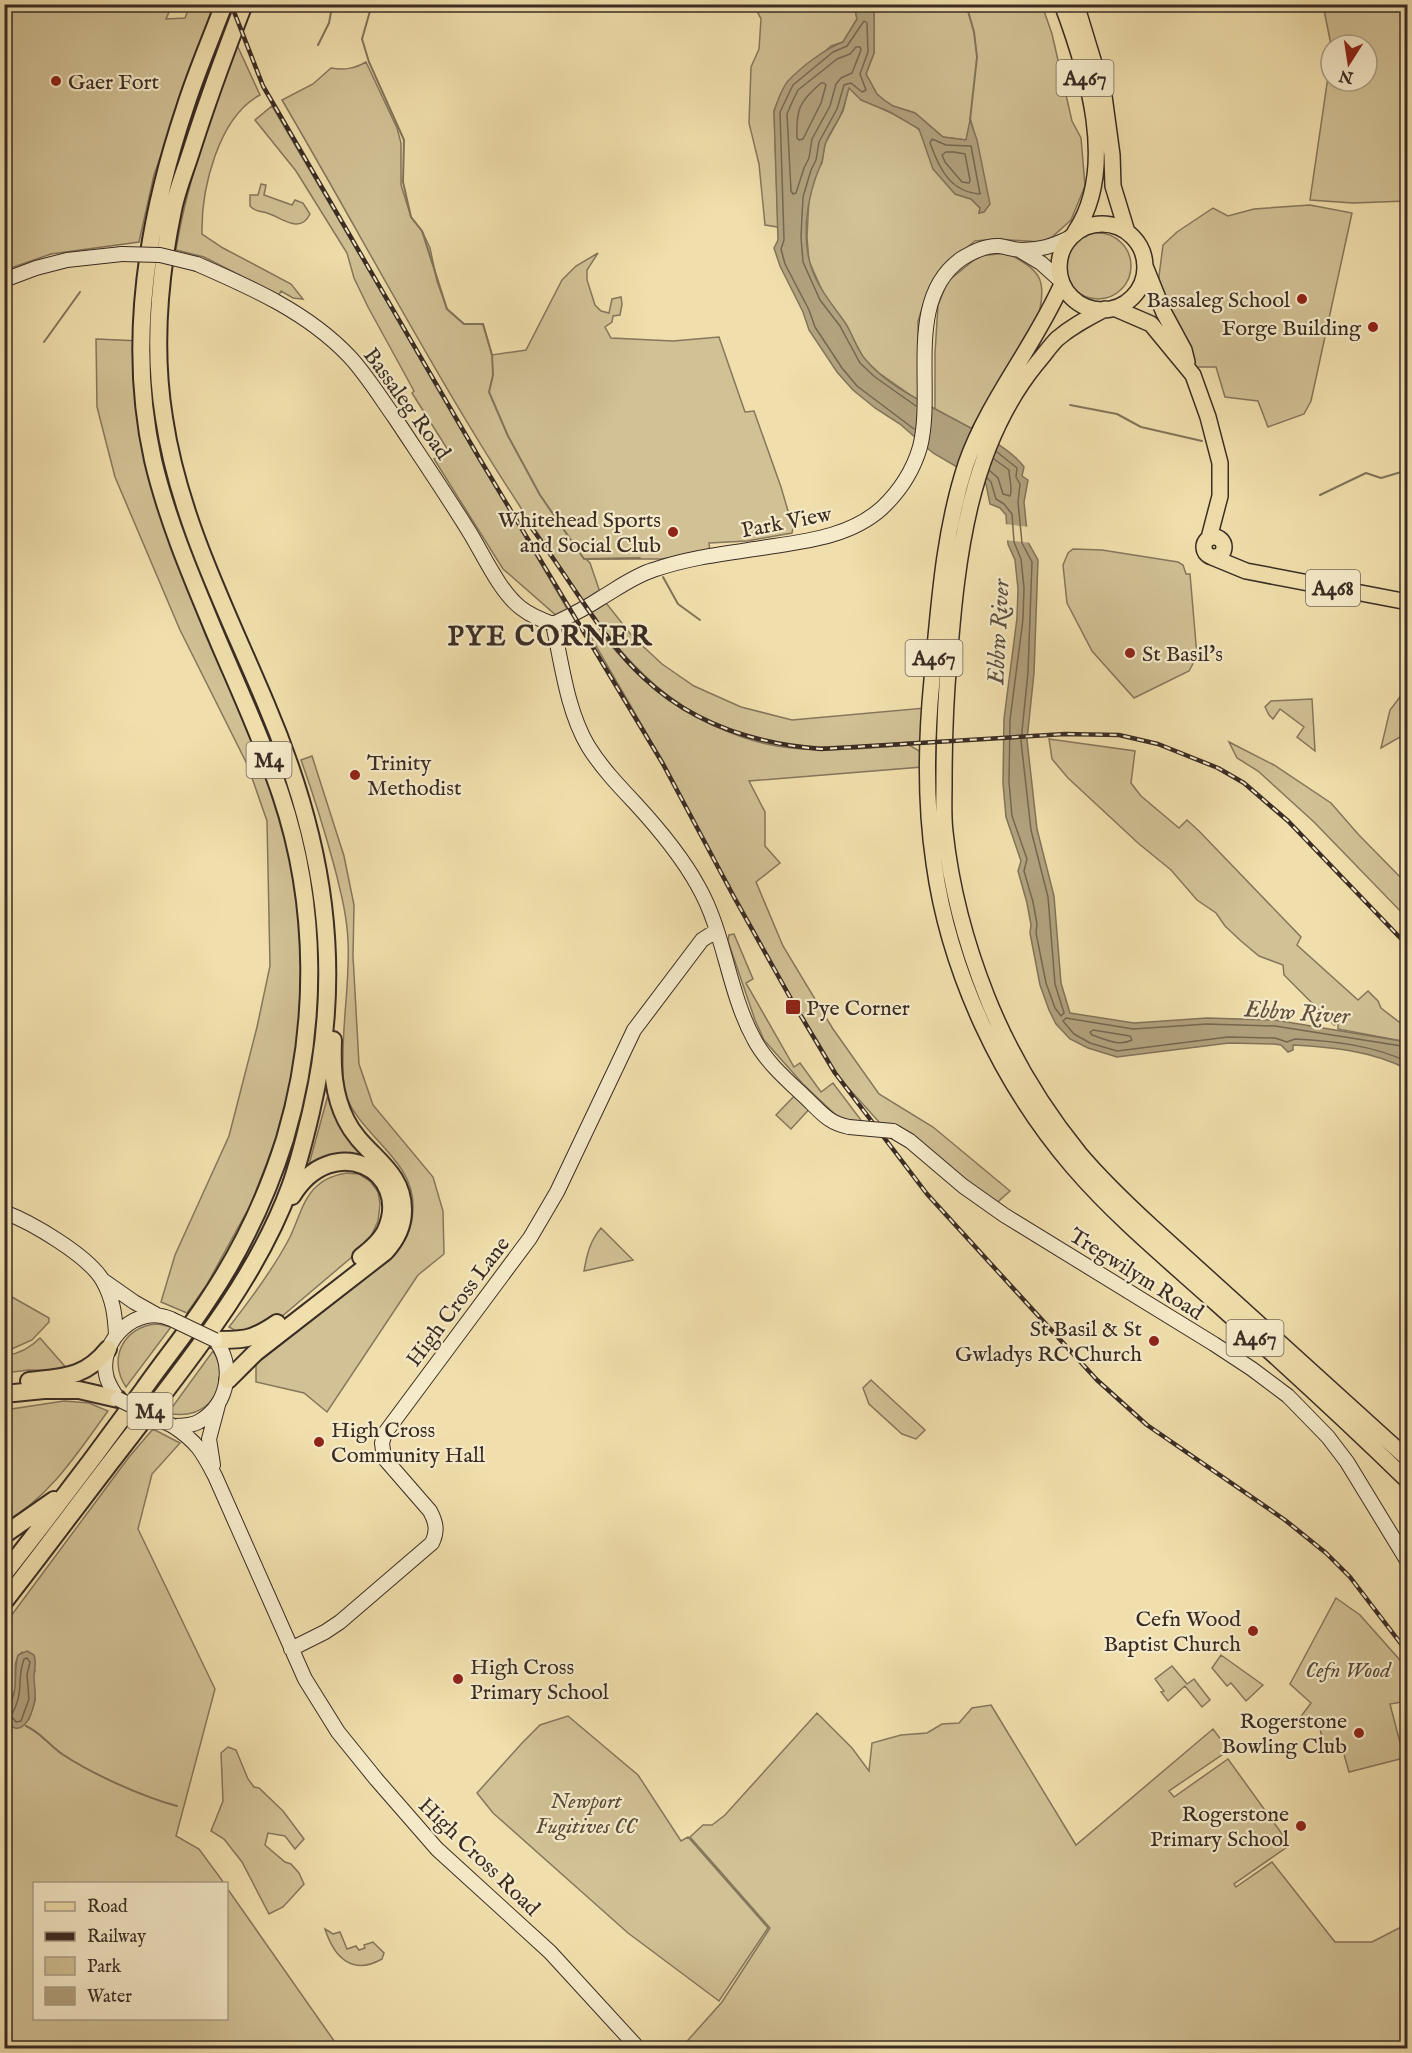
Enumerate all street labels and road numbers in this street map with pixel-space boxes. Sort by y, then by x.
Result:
road number: A467 [1056,60,1114,96]
street label: Bassaleg Road [356,343,457,466]
street label: Park View [739,500,834,545]
road number: A468 [1306,570,1360,606]
road number: A467 [906,640,962,676]
road number: M4 [246,742,292,778]
street label: Tregwilym Road [1064,1222,1209,1327]
street label: High Cross Lane [400,1231,517,1373]
road number: A467 [1226,1320,1284,1356]
road number: M4 [128,1393,172,1429]
street label: High Cross Road [412,1792,546,1923]

